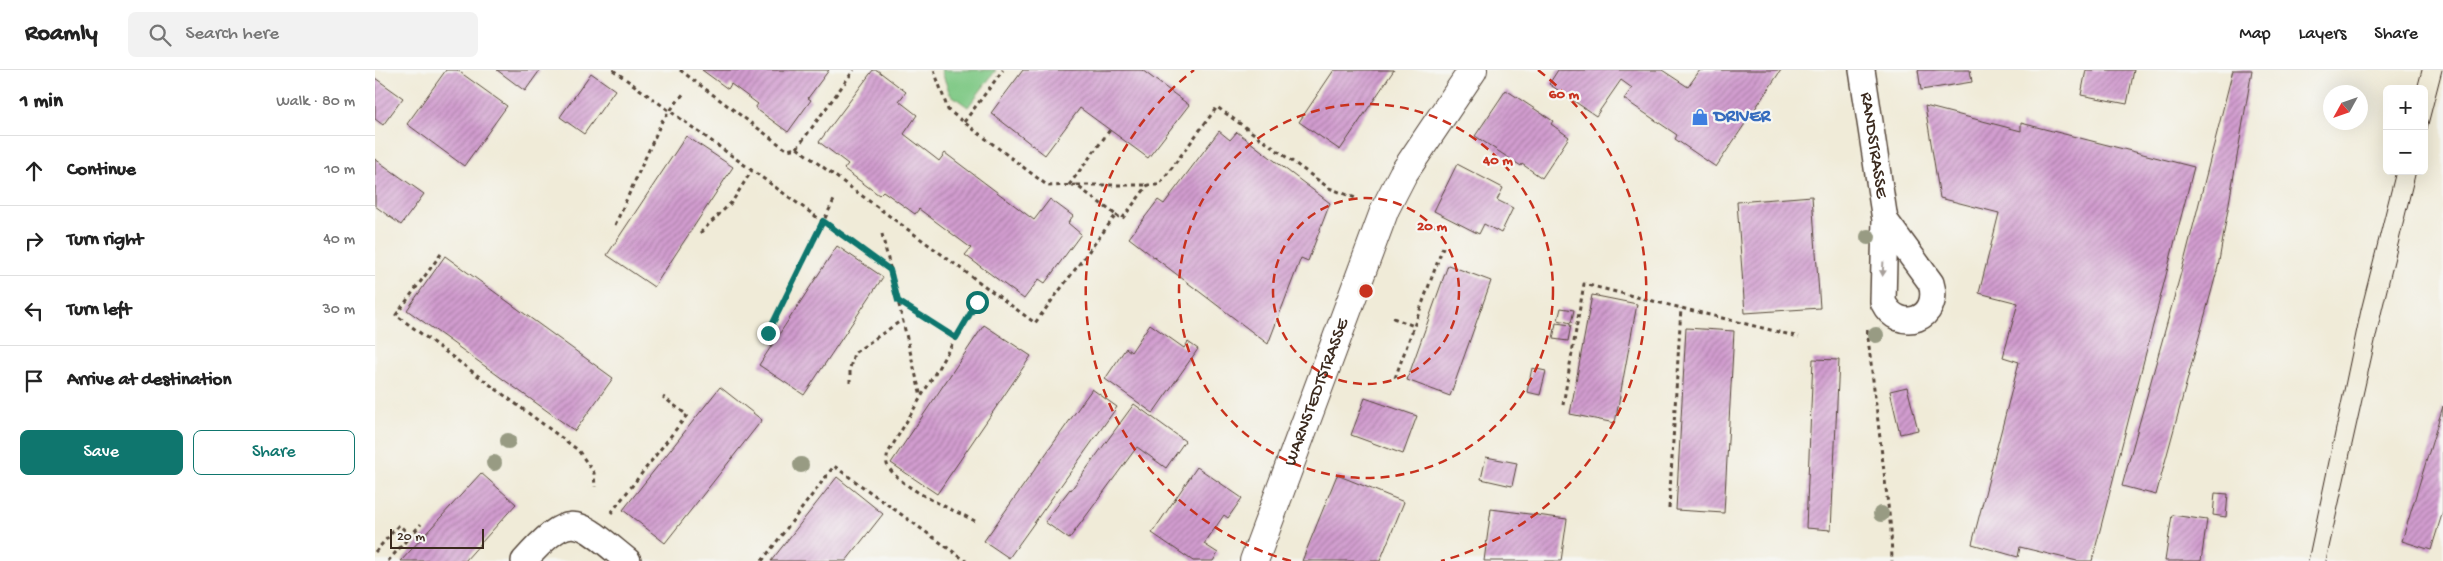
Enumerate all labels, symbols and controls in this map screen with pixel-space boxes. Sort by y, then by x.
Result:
search box [128,12,478,57]
text: Roamly [25,20,98,49]
icon: search [146,21,174,49]
text: Search here [186,23,279,46]
text: Map [2239,24,2271,45]
text: Layers [2299,24,2346,45]
text: Share [2374,24,2418,45]
north arrow [2323,85,2368,130]
map controls [2383,85,2428,175]
button: + [2383,85,2428,130]
text: 60 m [1549,86,1580,104]
text: 1 min [20,90,63,115]
street label: RANDSTRASSE [1855,91,1892,200]
text: Walk · 80 m [276,93,355,112]
shop icon: DRIVER [1690,107,1710,127]
place label: DRIVER [1712,107,1772,128]
button: − [2383,130,2428,175]
text: 40 m [1482,152,1513,170]
icon: ahead [20,157,48,185]
text: Continue [67,159,136,182]
text: 10 m [324,161,355,180]
text: 20 m [1417,218,1447,236]
icon: right [20,227,48,255]
text: Turn right [67,229,143,252]
text: 40 m [323,231,355,250]
one-way arrow [1879,261,1887,277]
centre of rings [1357,282,1375,300]
route start [966,291,989,314]
icon: left [20,297,48,325]
text: Turn left [67,299,131,322]
text: 30 m [322,301,355,320]
street label: WARNSTEDTSTRASSE [1280,315,1354,469]
route end [757,322,780,345]
icon: arrive [20,367,48,395]
text: Arrive at destination [67,369,231,392]
button: Save [20,430,183,475]
button: Share [193,430,355,475]
scale bar [390,526,484,549]
text: 20 m [397,529,425,546]

